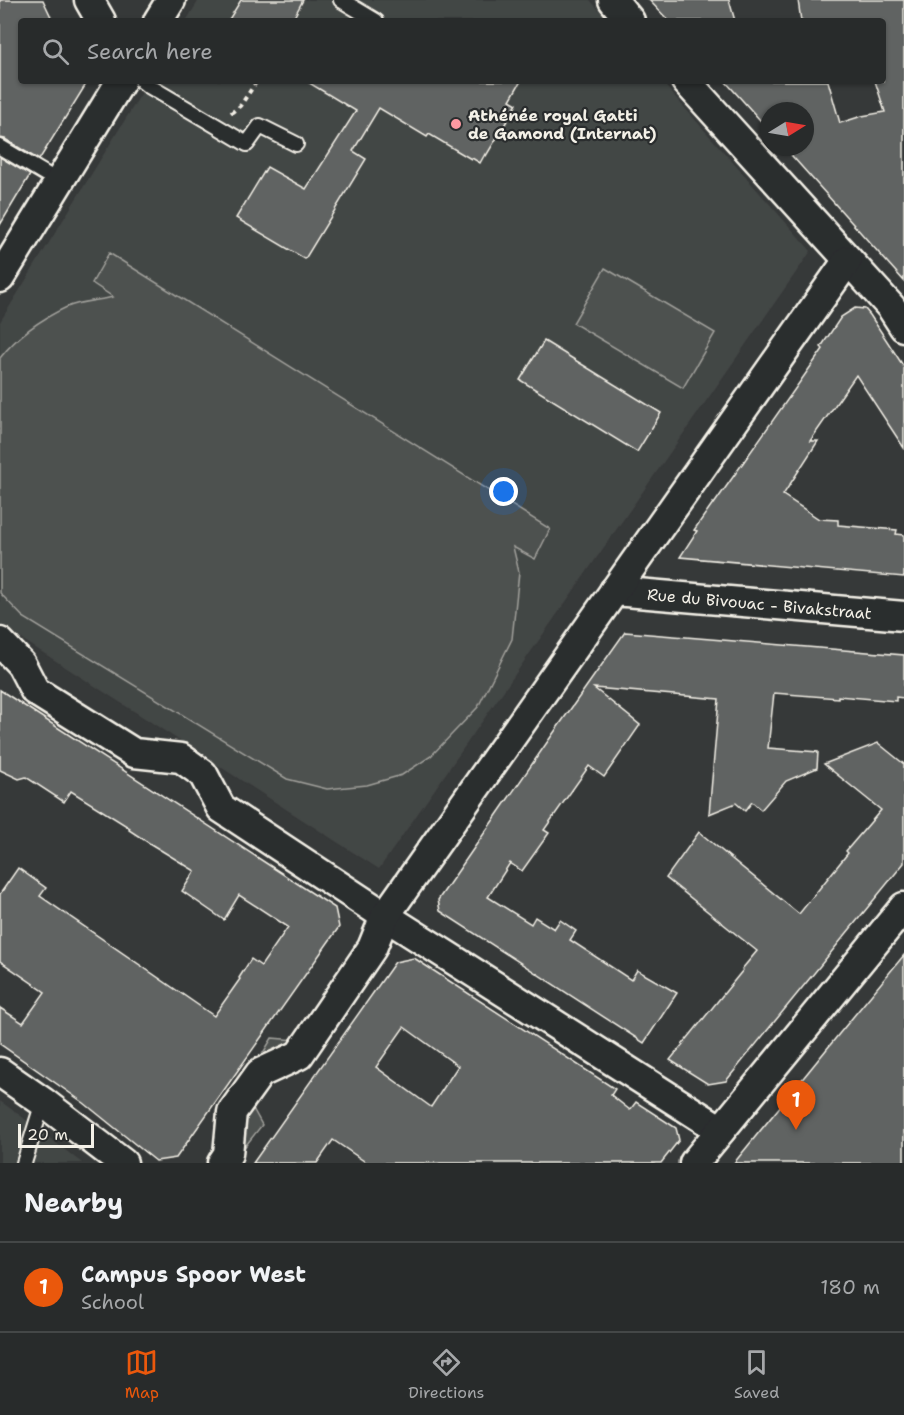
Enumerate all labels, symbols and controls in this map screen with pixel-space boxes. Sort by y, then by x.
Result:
search box [18,18,886,84]
icon: search [39,35,72,68]
text: Search here [87,37,213,66]
north arrow [760,102,814,156]
place label: Athénée royal Gatti de Gamond (Internat) [468,105,657,144]
marker: Athénée royal Gatti de Gamond (Internat) [449,117,463,131]
your location [489,477,518,506]
street label: Rue du Bivouac - Bivakstraat [646,583,873,624]
pin: 1 [776,1080,816,1130]
scale bar [18,1121,94,1148]
text: 20 m [27,1124,68,1145]
text: Nearby [24,1185,123,1220]
text: Campus Spoor West [81,1260,306,1289]
text: 1 [39,1274,48,1300]
text: 180 m [820,1274,880,1300]
text: School [81,1289,144,1315]
tab: Map [125,1346,159,1403]
tab: Directions [408,1346,485,1403]
tab: Saved [734,1346,779,1403]

